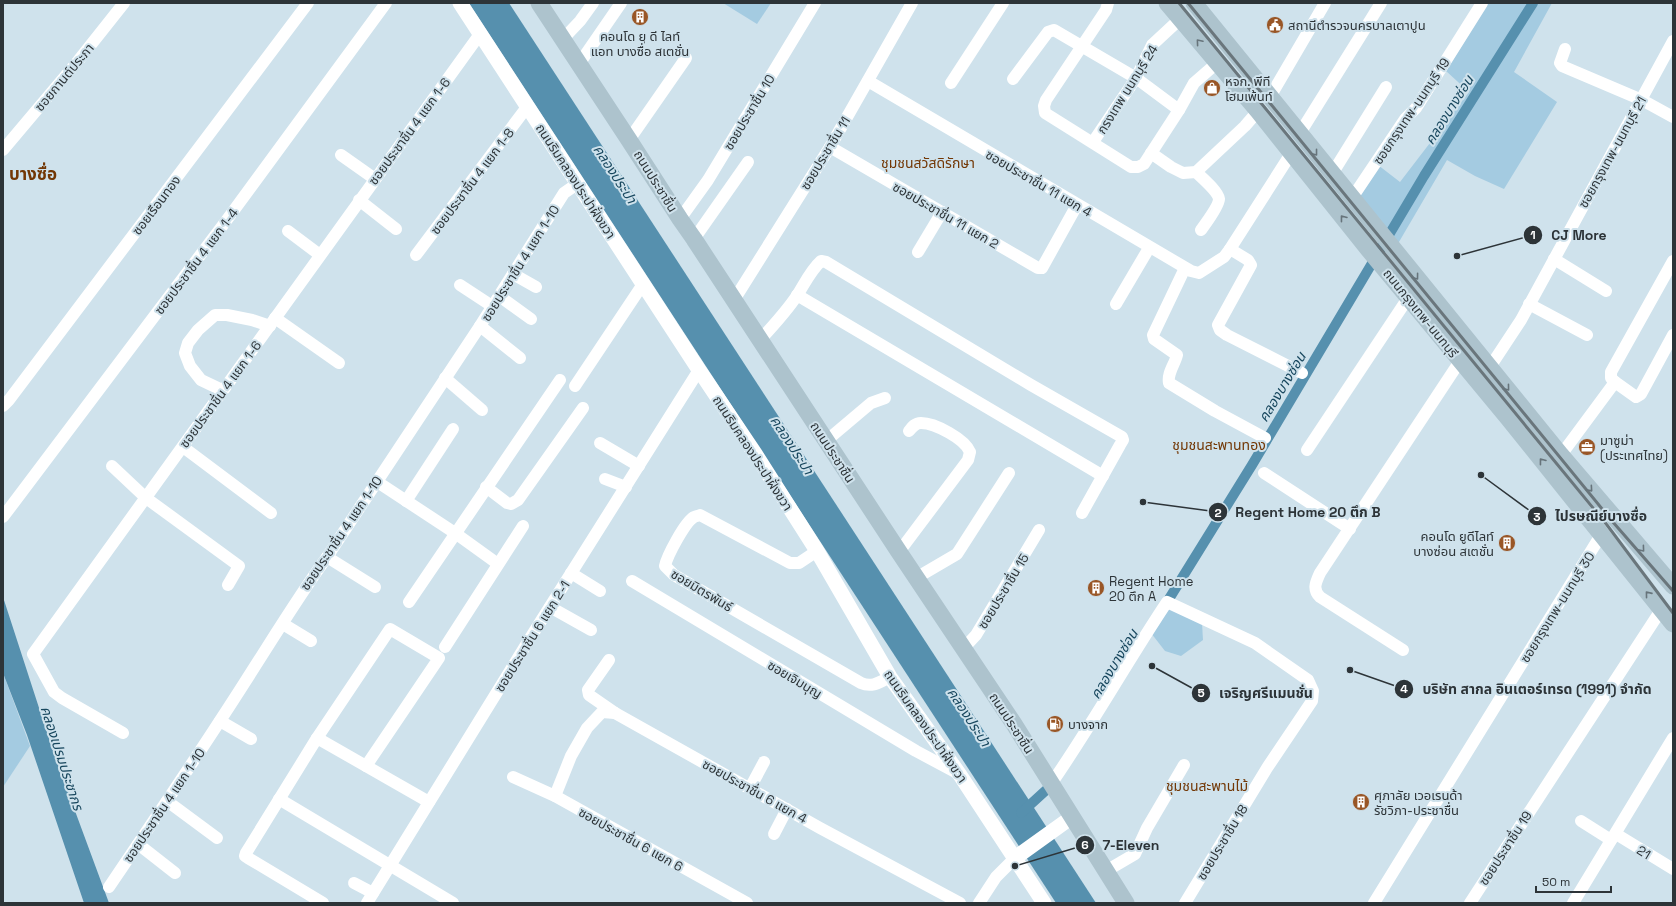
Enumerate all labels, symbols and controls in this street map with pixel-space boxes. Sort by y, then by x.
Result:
building icon: คอนโด ยู ดี ไลท์ แอท บางซื่อ สเตชั่น [630,7,650,27]
public building icon: สถานีตำรวจนครบาลเตาปูน [1265,15,1285,35]
place label: สถานีตำรวจนครบาลเตาปูน [1288,17,1426,34]
place label: คอนโด ยู ดี ไลท์ แอท บางซื่อ สเตชั่น [591,28,689,60]
one-way arrow [1197,39,1204,46]
street label: ซอยกานต์ประภา [31,40,98,115]
street label: กรงเทพ นนทบุรี 24 [1093,41,1162,137]
street label: ซอยกรุงเทพ-นนทบุรี 19 [1369,55,1453,168]
street label: ซอยประชาชื่น 10 [719,71,779,153]
water label: คลองบางซ่อน [1421,71,1478,148]
place label: หจก. พีที โฮมเพ้นท์ [1225,73,1273,105]
street label: ซอยประชาชื่น 4 แยก 1-6 [364,74,454,188]
shop icon: หจก. พีที โฮมเพ้นท์ [1202,78,1222,98]
street label: ซอยกรุงเทพ-นนทบุรี 21 [1575,93,1650,211]
street label: ซอยประชาชื่น 11 [796,113,854,193]
street label: ถนนริมคลองประปาฝั่งขวา [532,120,620,242]
street label: ซอยประชาชื่น 4 แยก 1-8 [426,124,518,238]
water label: คลองประปา [589,141,641,208]
street label: ซอยประชาชื่น 11 แยก 4 [982,145,1095,221]
street label: ถนนประชาชื่น [630,147,682,215]
one-way arrow [1310,148,1317,155]
district label: ชุมชนสวัสดิรักษา [881,154,975,172]
district label: บางซื่อ [9,162,57,185]
street label: ซอยเรือนทอง [128,172,184,238]
street label: ซอยประชาชื่น 11 แยก 2 [890,177,1003,253]
street label: ซอยประชาชื่น 4 แยก 1-10 [477,201,563,325]
street label: ซอยประชาชื่น 4 แยก 1-4 [150,204,242,318]
one-way arrow [1341,216,1348,223]
callout: CJ More [1523,222,1614,248]
text: CJ More [1551,226,1607,244]
text: 1 [1530,227,1536,243]
street label: ถนนกรุงเทพ-นนทบุรี [1380,265,1462,361]
one-way arrow [1411,273,1419,280]
street label: ซอยประชาชื่น 4 แยก 1-6 [175,337,265,451]
water label: คลองบางซ่อน [1254,348,1311,425]
one-way arrow [1503,384,1510,391]
street label: ถนนริมคลองประปาฝั่งขวา [709,392,797,514]
water label: คลองประปา [766,412,818,479]
street label: ถนนประชาชื่น [806,418,860,486]
place label: มาซูม่า (ประเทศไทย) [1600,432,1668,464]
district label: ชุมชนสะพานทอง [1172,436,1266,454]
office icon: มาซูม่า (ประเทศไทย) [1577,437,1597,457]
one-way arrow [1539,459,1546,466]
street label: ซอยประชาชื่น 4 แยก 1-10 [296,472,386,594]
one-way arrow [1585,484,1592,491]
callout: Regent Home 20 ตึก B [1208,499,1389,525]
text: Regent Home 20 ตึก B [1235,503,1381,521]
callout: ไปรษณีย์บางซื่อ [1527,503,1655,529]
text: 2 [1214,505,1222,521]
text: ไปรษณีย์บางซื่อ [1555,506,1647,525]
text: 3 [1533,509,1541,525]
place label: คอนโด ยูดีไลท์ บางซ่อน สเตชั่น [1413,528,1494,560]
building icon: คอนโด ยูดีไลท์ บางซ่อน สเตชั่น [1497,533,1517,553]
one-way arrow [1637,544,1644,552]
street label: ซอยกรุงเทพ-นนทบุรี 30 [1516,549,1599,666]
street label: ซอยประชาชื่น 15 [973,550,1033,632]
street label: ซอยมิตรพันธ์ [668,565,736,616]
place label: Regent Home 20 ตึก A [1109,573,1194,605]
street label: ซอยประชาชื่น 6 แยก 2-1 [490,577,574,695]
building icon: Regent Home 20 ตึก A [1086,578,1106,598]
one-way arrow [1646,591,1653,598]
water label: คลองบางซ่อน [1086,625,1143,702]
street label: ซอยเจิมบุญ [764,657,825,702]
street label: ถนนริมคลองประปาฝั่งขวา [880,666,971,786]
callout: บริษัท สากล อินเตอร์เทรด (1991) จำกัด [1394,676,1659,702]
callout: เจริญศรีแมนชั่น [1191,680,1321,706]
text: บริษัท สากล อินเตอร์เทรด (1991) จำกัด [1422,680,1652,698]
text: 4 [1400,681,1408,697]
water label: คลองประปา [943,684,995,751]
text: เจริญศรีแมนชั่น [1219,684,1313,702]
text: 5 [1197,685,1205,701]
street label: ถนนประชาชื่น [985,689,1039,757]
water label: คลองเปรมประชากร [37,704,88,814]
fuel station icon: บางจาก [1045,714,1065,734]
place label: บางจาก [1068,716,1108,733]
street label: ซอยประชาชื่น 4 แยก 1-10 [119,744,209,866]
street label: ซอยประชาชื่น 6 แยก 4 [699,755,811,827]
district label: ชุมชนสะพานไม้ [1166,777,1248,795]
place label: ศุภาลัย เวอเรนด้า รัชวิภา-ประชาชื่น [1374,787,1463,819]
building icon: ศุภาลัย เวอเรนด้า รัชวิภา-ประชาชื่น [1351,792,1371,812]
street label: ซอยประชาชื่น 18 [1192,801,1252,883]
street label: ซอยประชาชื่น 6 แยก 6 [575,803,687,875]
street label: ซอยประชาชื่น 19 [1474,807,1536,889]
callout: 7-Eleven [1075,832,1167,858]
text: 7-Eleven [1103,836,1159,854]
text: 6 [1081,837,1089,853]
street label: 21 [1634,842,1654,863]
scale bar [1536,868,1611,894]
text: 50 m [1542,874,1570,890]

